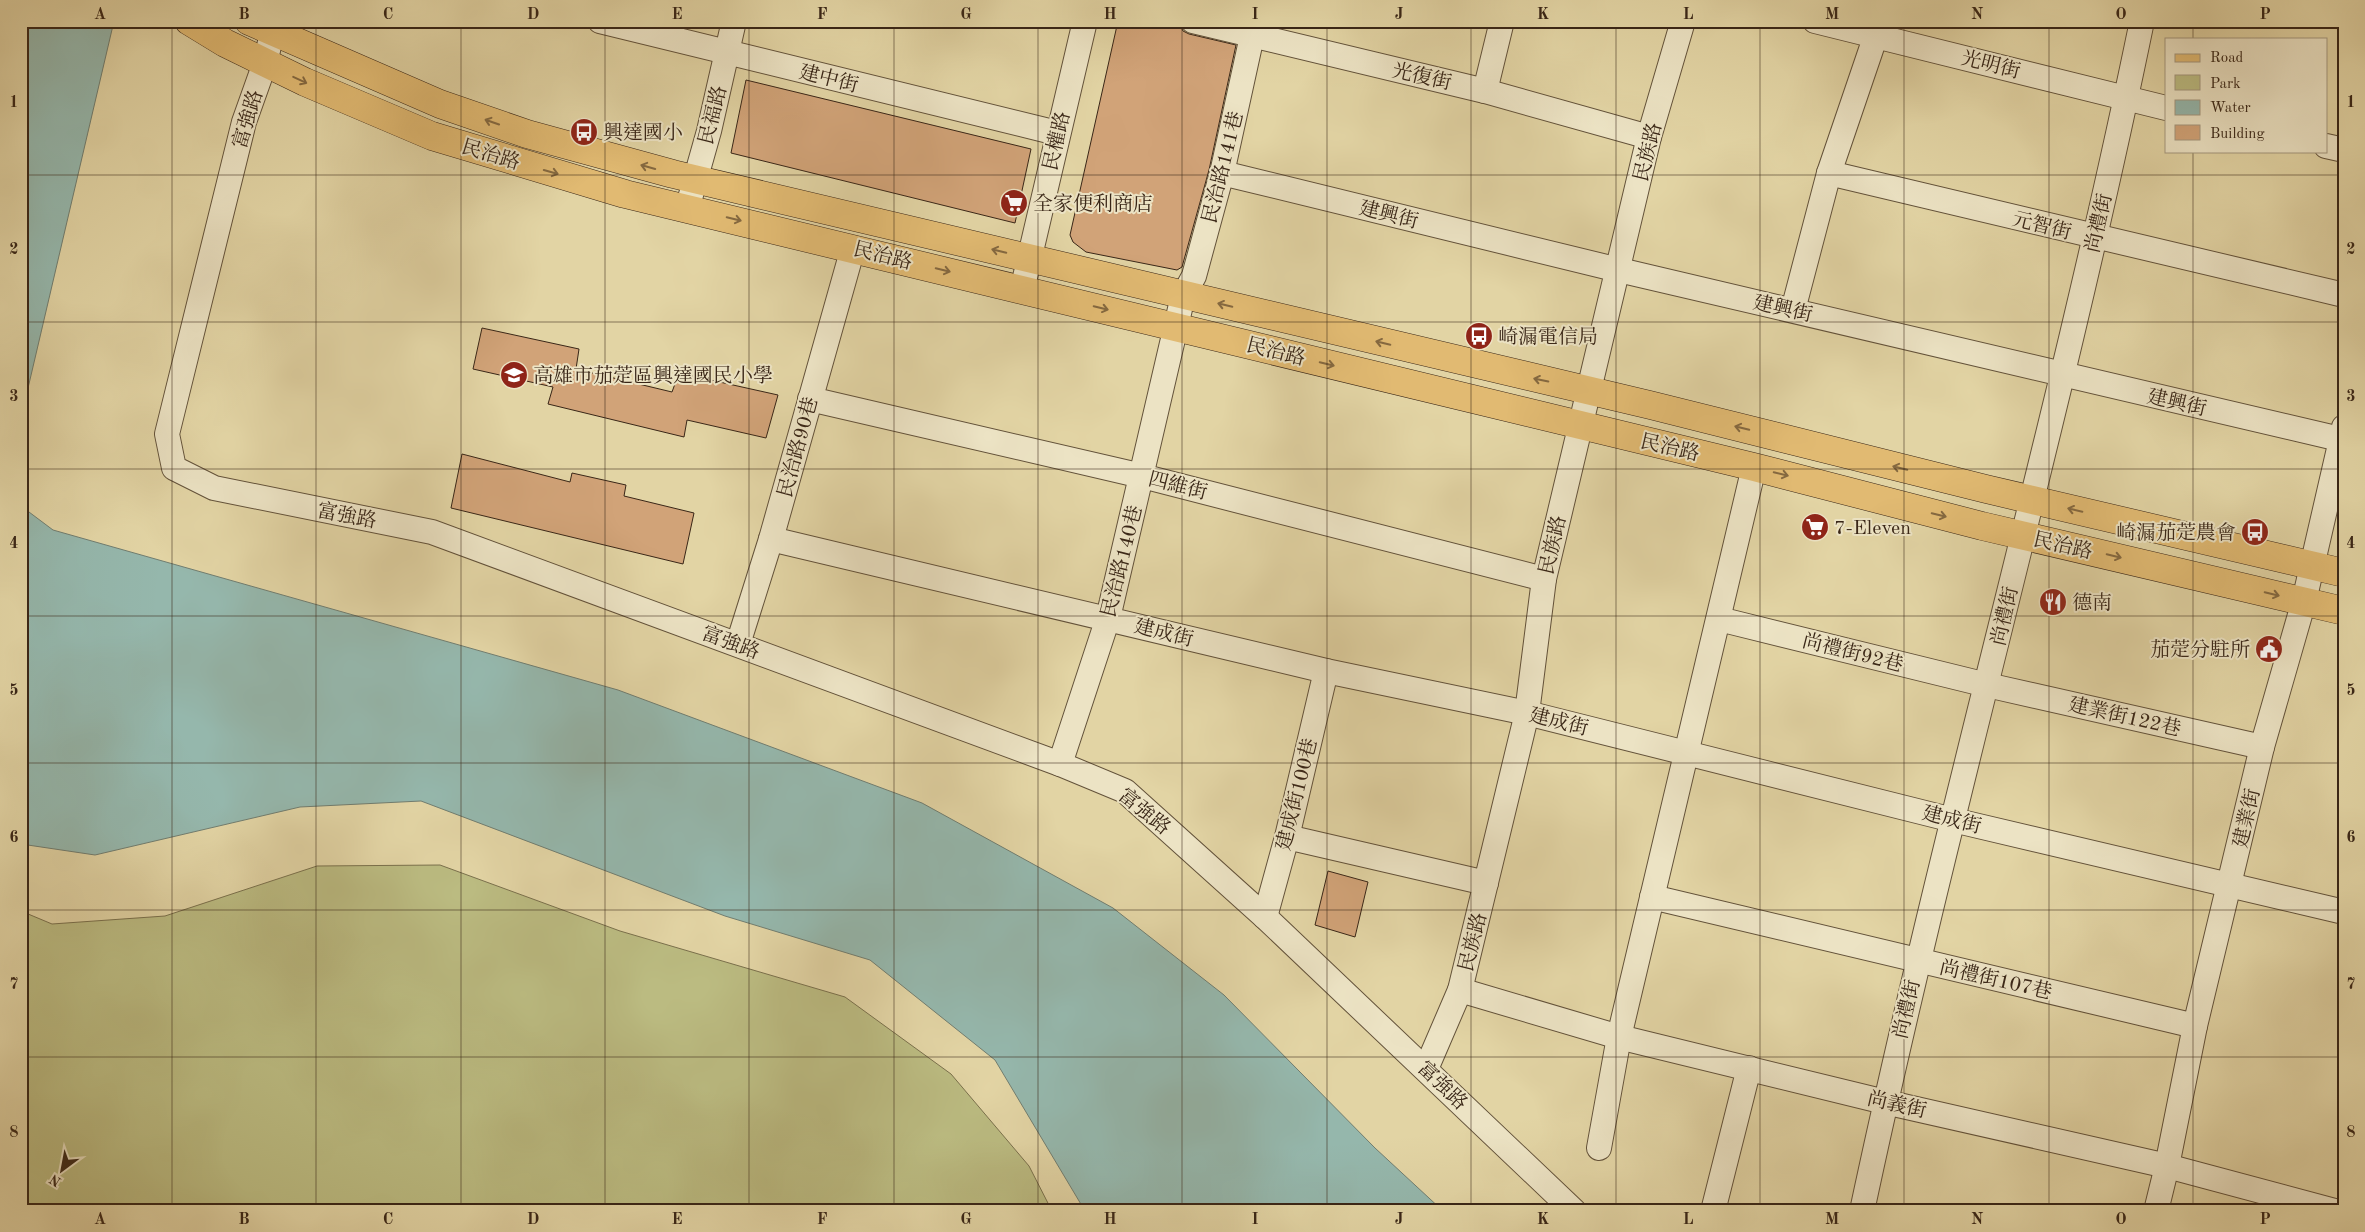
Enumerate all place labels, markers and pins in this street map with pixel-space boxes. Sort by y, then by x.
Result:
bus stop icon: 興達國小 [569,117,599,147]
place label: 興達國小 [603,122,683,144]
supermarket icon: 全家便利商店 [999,188,1029,218]
place label: 全家便利商店 [1033,192,1153,215]
bus stop icon: 崎漏電信局 [1464,321,1494,351]
place label: 崎漏電信局 [1498,326,1598,348]
school or university icon: 高雄市茄萣區興達國民小學 [499,360,529,390]
place label: 高雄市茄萣區興達國民小學 [533,365,773,387]
supermarket icon: 7-Eleven [1800,512,1830,542]
bus stop icon: 崎漏茄萣農會 [2240,517,2270,547]
place label: 7-Eleven [1834,519,1911,539]
place label: 崎漏茄萣農會 [2116,522,2236,544]
restaurant icon: 德南 [2038,587,2068,617]
place label: 德南 [2072,592,2112,614]
public building icon: 茄萣分駐所 [2254,634,2284,664]
place label: 茄萣分駐所 [2150,639,2250,661]

